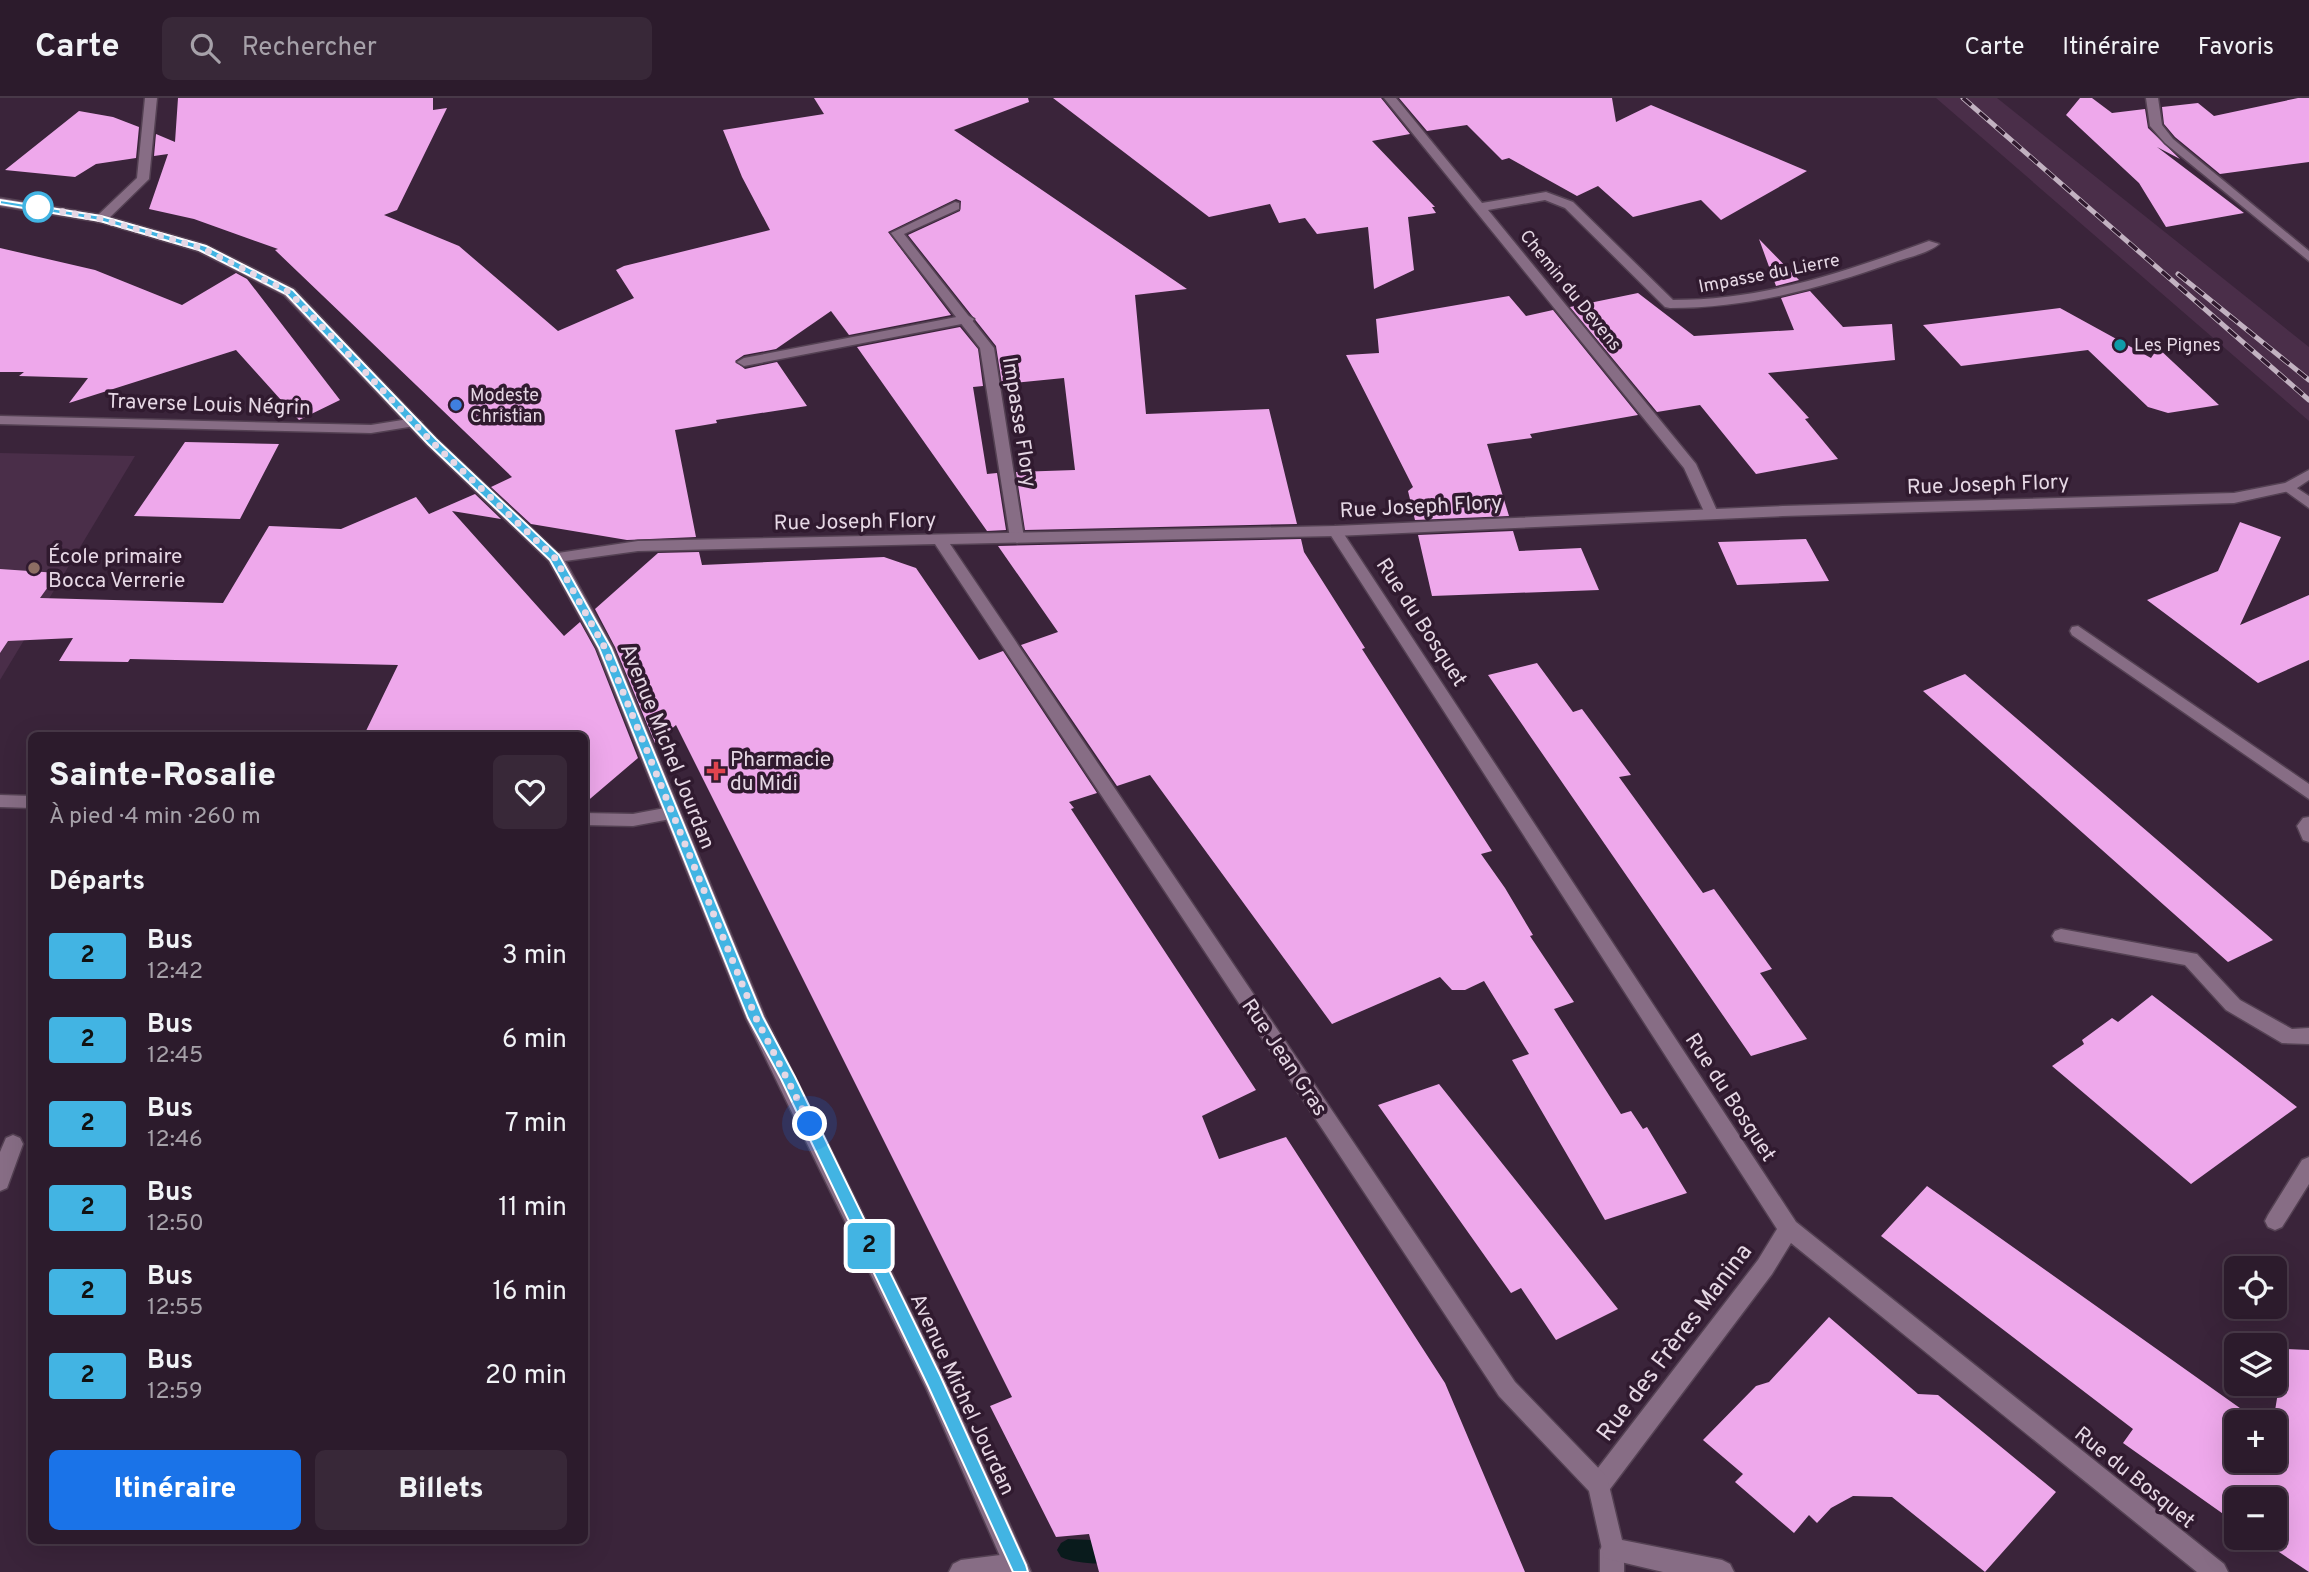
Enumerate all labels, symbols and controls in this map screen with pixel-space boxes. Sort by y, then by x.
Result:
search box [162,17,652,80]
text: Carte [35,27,120,69]
icon: search [186,29,224,67]
text: Rechercher [242,32,377,65]
text: Carte [1964,33,2024,63]
text: Itinéraire [2062,33,2160,63]
text: Favoris [2198,33,2274,63]
unlabelled marker [23,192,53,222]
street label: Chemin du Devens [1514,226,1626,356]
street label: Impasse du Lierre [1697,250,1842,299]
place label: Les Pignes [2134,335,2221,358]
marker: Les Pignes [2112,337,2128,353]
street label: Impasse Flory [995,355,1042,489]
place label: Modeste Christian [470,385,543,429]
street label: Traverse Louis Négrin [107,388,311,423]
marker: Modeste Christian [448,397,464,413]
street label: Rue Joseph Flory [1906,469,2070,502]
street label: Rue Joseph Flory [1339,490,1503,525]
street label: Rue Joseph Flory [773,508,937,537]
place label: École primaire Bocca Verrerie [48,543,185,595]
street label: Rue du Bosquet [1369,553,1472,692]
marker: École primaire Bocca Verrerie [26,560,42,576]
street label: Avenue Michel Jourdan [613,640,720,853]
place label: Pharmacie du Midi [730,747,831,798]
button: heart [493,755,567,829]
text: Sainte-Rosalie [49,756,276,798]
marker: Pharmacie du Midi [708,763,724,779]
text: À pied · 4 min · 260 m [49,803,261,832]
text: Départs [49,866,145,899]
text: Bus [147,925,193,958]
text: 3 min [502,940,567,973]
text: 2 [80,941,95,971]
text: 12:42 [147,958,203,987]
street label: Rue Jean Gras [1235,994,1333,1122]
text: Bus [147,1009,193,1042]
text: 6 min [502,1024,567,1057]
text: 2 [80,1025,95,1055]
street label: Rue du Bosquet [1678,1028,1781,1167]
text: 12:45 [147,1042,203,1071]
text: Bus [147,1093,193,1126]
your location [792,1106,827,1141]
text: 7 min [505,1108,567,1141]
text: 2 [80,1109,95,1139]
text: 12:46 [147,1126,203,1155]
text: Bus [147,1177,193,1210]
text: 11 min [498,1192,567,1225]
text: 2 [80,1193,95,1223]
text: 12:50 [147,1210,204,1239]
line badge: 2 [846,1223,892,1269]
text: 2 [862,1231,876,1261]
street label: Rue des Frères Manina [1591,1238,1760,1448]
map controls [2224,1256,2287,1550]
button: locate [2224,1256,2287,1319]
text: Bus [147,1261,193,1294]
text: 16 min [492,1276,567,1309]
text: 2 [80,1277,95,1307]
street label: Avenue Michel Jourdan [903,1289,1020,1500]
text: 12:55 [147,1294,203,1323]
button: layers [2224,1333,2287,1396]
text: Bus [147,1345,193,1378]
text: 20 min [485,1360,567,1393]
text: 2 [80,1361,95,1391]
text: 12:59 [147,1378,203,1407]
button: + [2224,1410,2287,1473]
street label: Rue du Bosquet [2068,1421,2200,1535]
button: Itinéraire [49,1450,301,1530]
button: Billets [315,1450,567,1530]
button: − [2224,1487,2287,1550]

